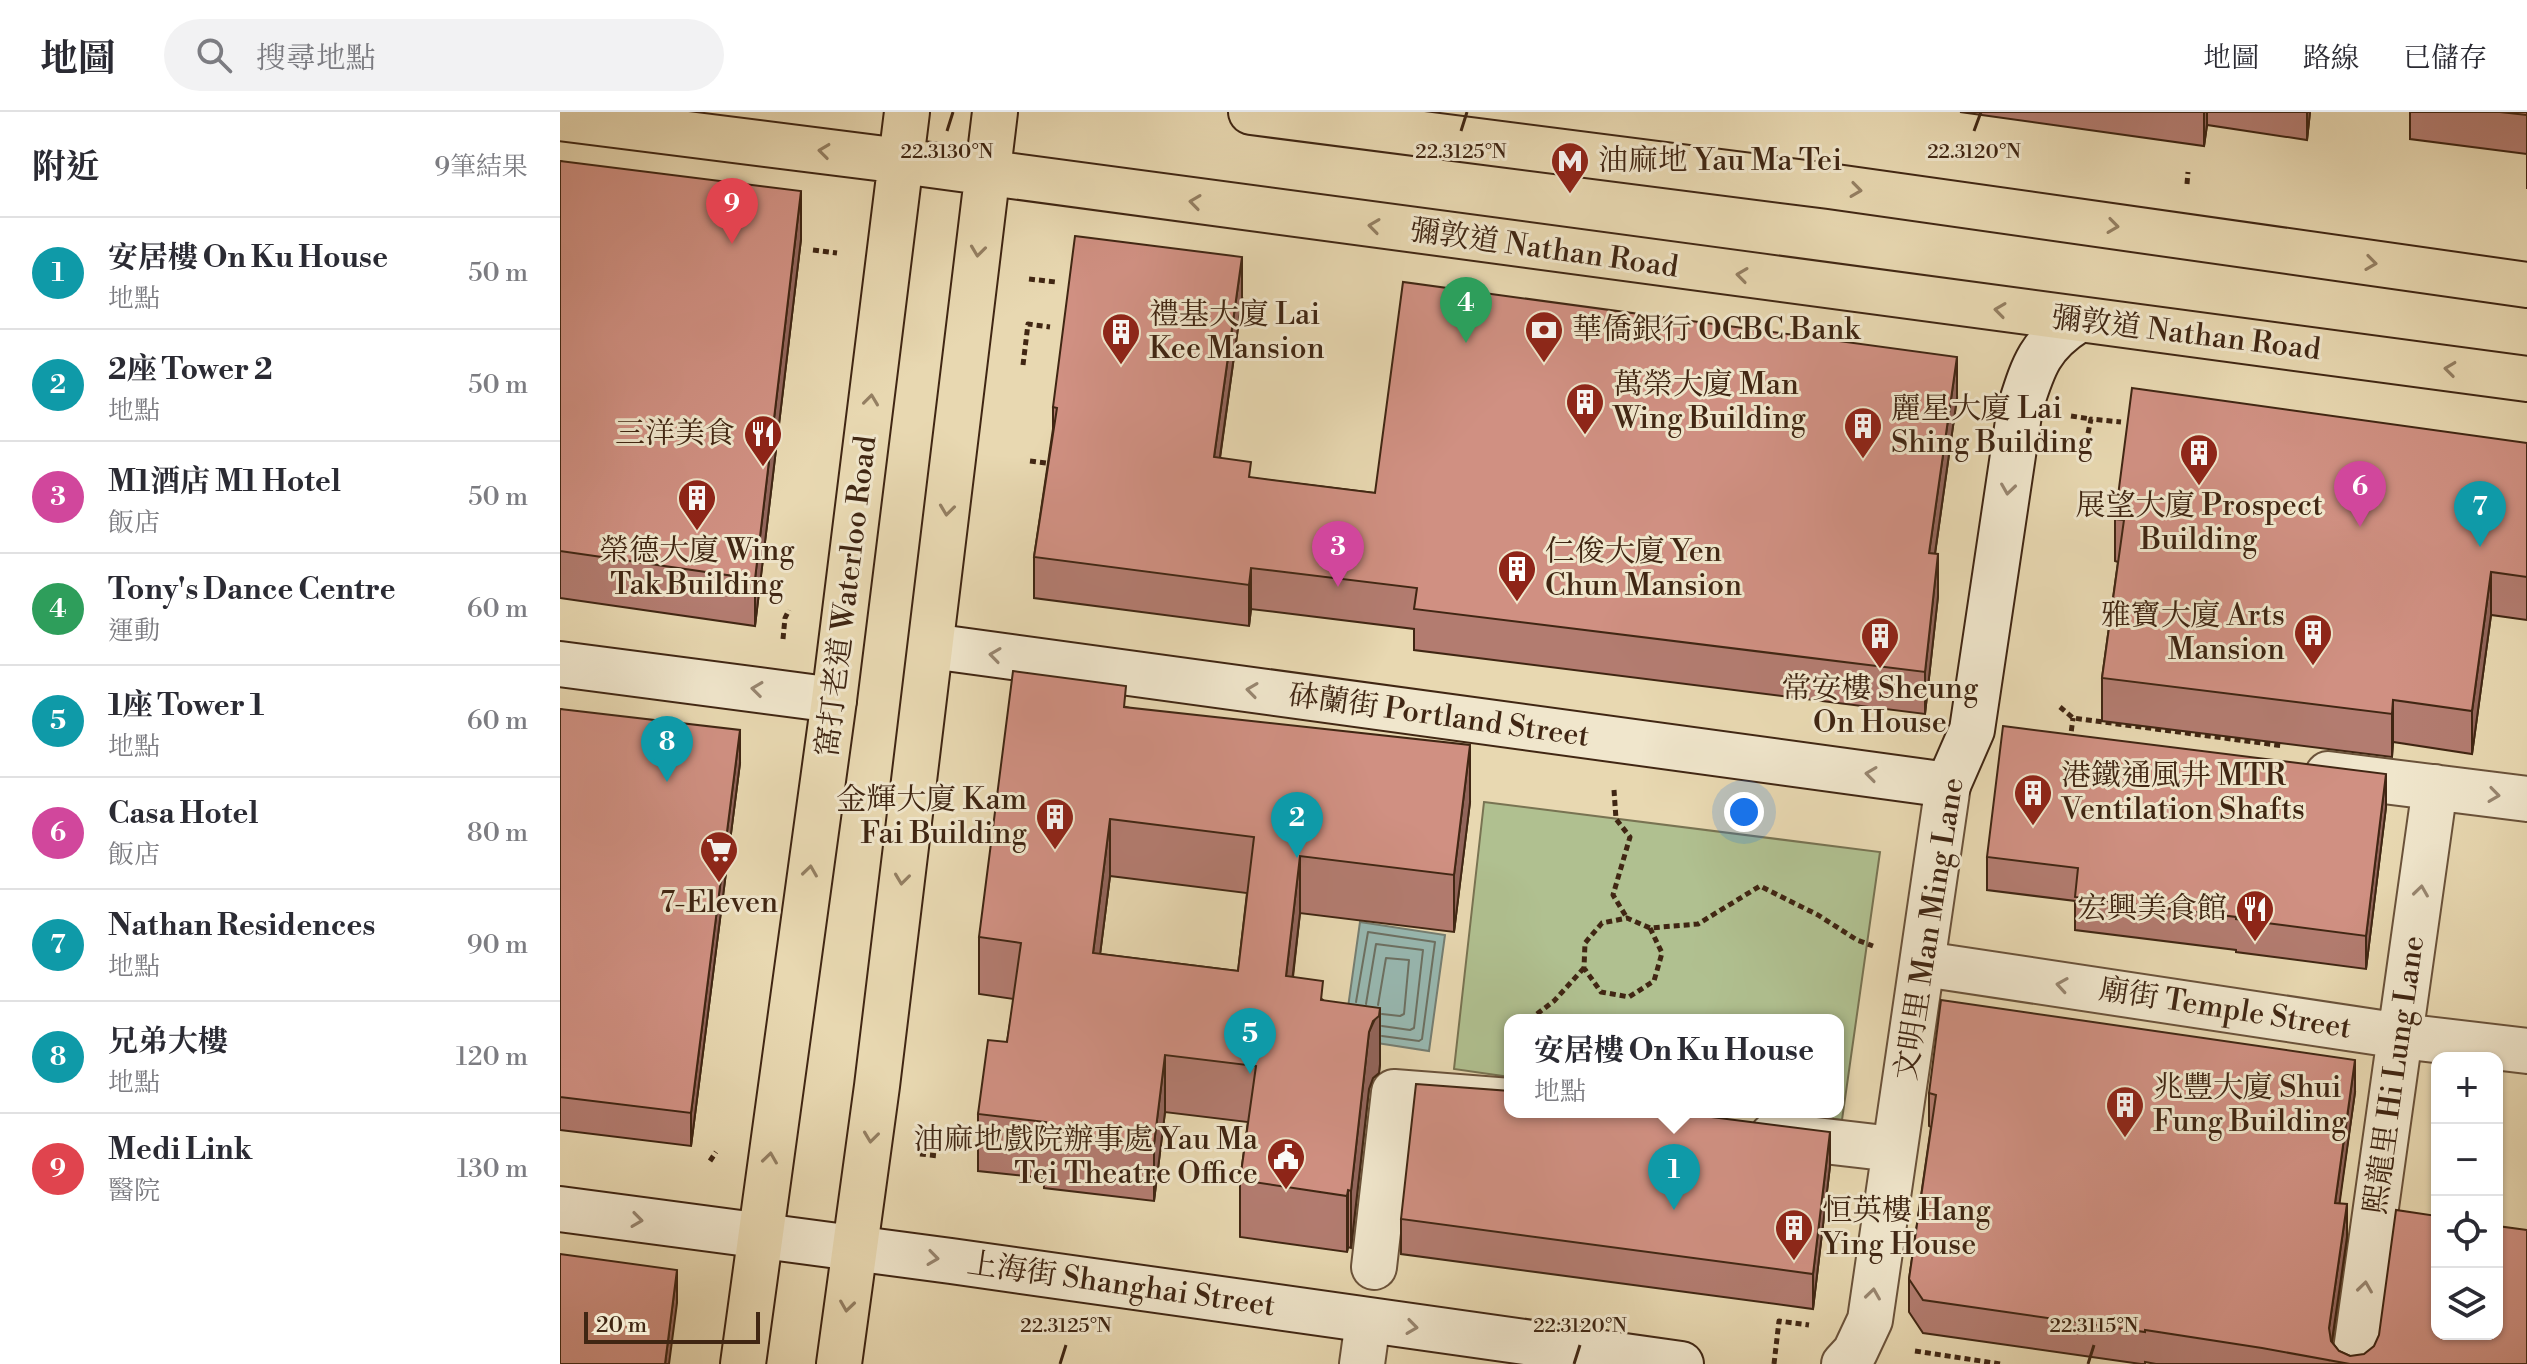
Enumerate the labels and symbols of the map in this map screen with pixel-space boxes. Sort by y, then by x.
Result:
text: 22.3130°N [901,140,994,165]
text: 22.3125°N [1415,140,1507,165]
metro station icon: 油麻地 Yau Ma Tei [1549,140,1591,195]
text: 22.3120°N [1927,140,2021,165]
place label: 油麻地 Yau Ma Tei [1598,142,1842,180]
one-way arrow [817,143,831,160]
pin: 9 [706,178,758,244]
one-way arrow [1849,181,1863,198]
one-way arrow [1188,194,1202,211]
street label: 彌敦道 Nathan Road [1407,211,1681,287]
one-way arrow [2106,217,2120,234]
one-way arrow [1367,218,1380,235]
one-way arrow [970,244,987,258]
one-way arrow [2365,254,2378,271]
one-way arrow [1735,267,1748,284]
pin: 4 [1440,277,1492,343]
place label: 禮基大廈 Lai Kee Mansion [1149,296,1325,368]
street label: 彌敦道 Nathan Road [2049,299,2323,369]
one-way arrow [1993,302,2007,319]
bank icon: 華僑銀行 OCBC Bank [1523,309,1565,364]
building icon: 禮基大廈 Lai Kee Mansion [1100,311,1142,366]
place label: 華僑銀行 OCBC Bank [1572,311,1861,349]
one-way arrow [2443,361,2456,378]
place label: 萬榮大廈 Man Wing Building [1612,366,1806,438]
building icon: 萬榮大廈 Man Wing Building [1564,381,1606,436]
place label: 麗星大廈 Lai Shing Building [1891,390,2093,462]
one-way arrow [863,393,880,406]
building icon: 麗星大廈 Lai Shing Building [1842,405,1884,460]
restaurant icon: 三洋美食 [742,413,784,468]
place label: 三洋美食 [615,415,735,453]
building icon: 展望大廈 Prospect Building [2178,432,2220,487]
street label: 窩打老道 Waterloo Road [808,433,886,759]
pin: 6 [2334,461,2386,527]
building icon: 榮德大廈 Wing Tak Building [676,477,718,532]
pin: 7 [2454,481,2506,547]
one-way arrow [2000,482,2017,496]
place label: 展望大廈 Prospect Building [2075,487,2323,559]
one-way arrow [939,503,956,516]
pin: 3 [1312,521,1364,587]
place label: 榮德大廈 Wing Tak Building [599,532,795,604]
place label: 仁俊大廈 Yen Chun Mansion [1545,533,1742,605]
building icon: 仁俊大廈 Yen Chun Mansion [1496,548,1538,603]
place label: 雅寶大廈 Arts Mansion [2101,597,2285,669]
building icon: 雅寶大廈 Arts Mansion [2292,612,2334,667]
building icon: 常安樓 Sheung On House [1859,615,1901,670]
one-way arrow [988,647,1002,664]
place label: 常安樓 Sheung On House [1782,670,1979,742]
street label: 砵蘭街 Portland Street [1286,676,1592,756]
one-way arrow [750,681,764,698]
one-way arrow [1245,682,1259,699]
pin: 8 [641,716,693,782]
place label: 港鐵通風井 MTR Ventilation Shafts [2060,757,2305,829]
one-way arrow [1864,766,1877,783]
building icon: 港鐵通風井 MTR Ventilation Shafts [2012,772,2054,827]
street label: 文明里 Man Ming Lane [1887,775,1973,1083]
place label: 金輝大廈 Kam Fai Building [836,781,1027,853]
one-way arrow [2488,786,2501,803]
pin: 2 [1271,792,1323,858]
your location [1724,792,1764,832]
building icon: 金輝大廈 Kam Fai Building [1034,796,1076,851]
supermarket icon: 7-Eleven [698,829,740,884]
one-way arrow [801,864,818,878]
one-way arrow [894,873,911,886]
place label: 7-Eleven [660,884,778,922]
one-way arrow [2412,884,2429,898]
restaurant icon: 宏興美食館 [2234,888,2276,943]
place label: 宏興美食館 [2077,890,2227,928]
street label: 熙龍里 Hi Lung Lane [2357,933,2433,1217]
street label: 廟街 Temple Street [2096,970,2354,1048]
one-way arrow [2055,977,2069,994]
pin: 5 [1224,1008,1276,1074]
place label: 兆豐大廈 Shui Fung Building [2153,1069,2347,1141]
building icon: 兆豐大廈 Shui Fung Building [2104,1084,2146,1139]
place label: 油麻地戲院辦事處 Yau Ma Tei Theatre Office [914,1121,1259,1193]
one-way arrow [862,1131,879,1144]
public building icon: 油麻地戲院辦事處 Yau Ma Tei Theatre Office [1265,1136,1307,1191]
pin: 1 [1648,1144,1700,1210]
one-way arrow [761,1152,778,1165]
place label: 恒英樓 Hang Ying House [1820,1192,1991,1264]
building icon: 恒英樓 Hang Ying House [1773,1207,1815,1262]
one-way arrow [630,1211,644,1228]
street label: 上海街 Shanghai Street [965,1245,1278,1325]
one-way arrow [926,1249,940,1266]
one-way arrow [2356,1280,2373,1294]
one-way arrow [1864,1287,1881,1301]
one-way arrow [839,1299,856,1313]
scale bar [584,1308,760,1344]
text: 22.3125°N [1020,1314,1112,1339]
text: 22.3120°N [1533,1314,1627,1339]
text: 22.3115°N [2050,1314,2139,1339]
one-way arrow [1405,1318,1419,1335]

